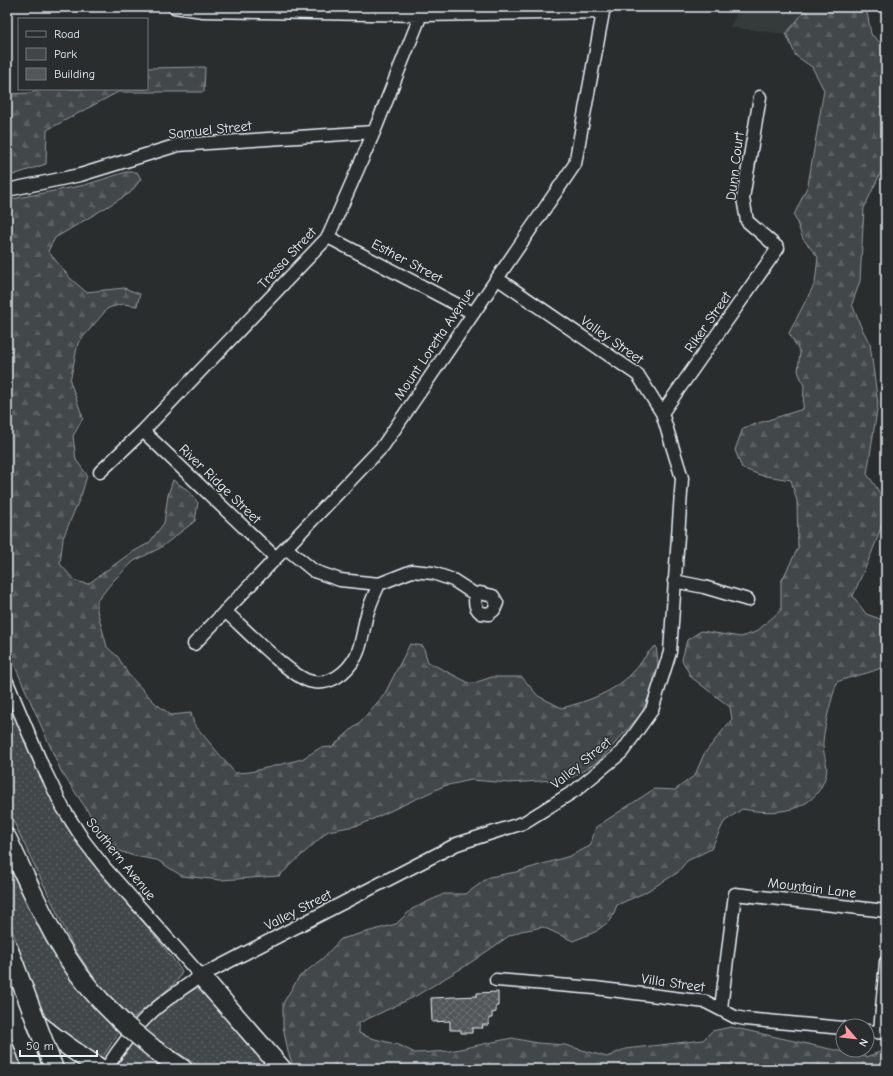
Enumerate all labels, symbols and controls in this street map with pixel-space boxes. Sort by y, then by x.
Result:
legend [18,18,148,90]
text: Road [54,27,80,41]
text: Park [54,47,77,61]
text: Building [54,67,95,81]
street label: Samuel Street [168,117,253,143]
street label: Dunn Court [722,130,748,201]
street label: Tressa Street [254,223,321,292]
street label: Esther Street [369,235,446,287]
street label: Mount Loretta Avenue [390,285,478,403]
street label: Riker Street [681,288,736,356]
street label: Valley Street [577,312,648,368]
street label: River Ridge Street [175,441,265,528]
street label: Valley Street [547,733,616,793]
street label: Southern Avenue [82,814,160,904]
street label: Mountain Lane [767,874,857,902]
street label: Valley Street [262,885,335,934]
street label: Villa Street [640,970,707,996]
north arrow [835,1018,875,1058]
scale bar [20,1032,97,1058]
text: N [856,1036,871,1049]
text: 50 m [26,1039,54,1053]

